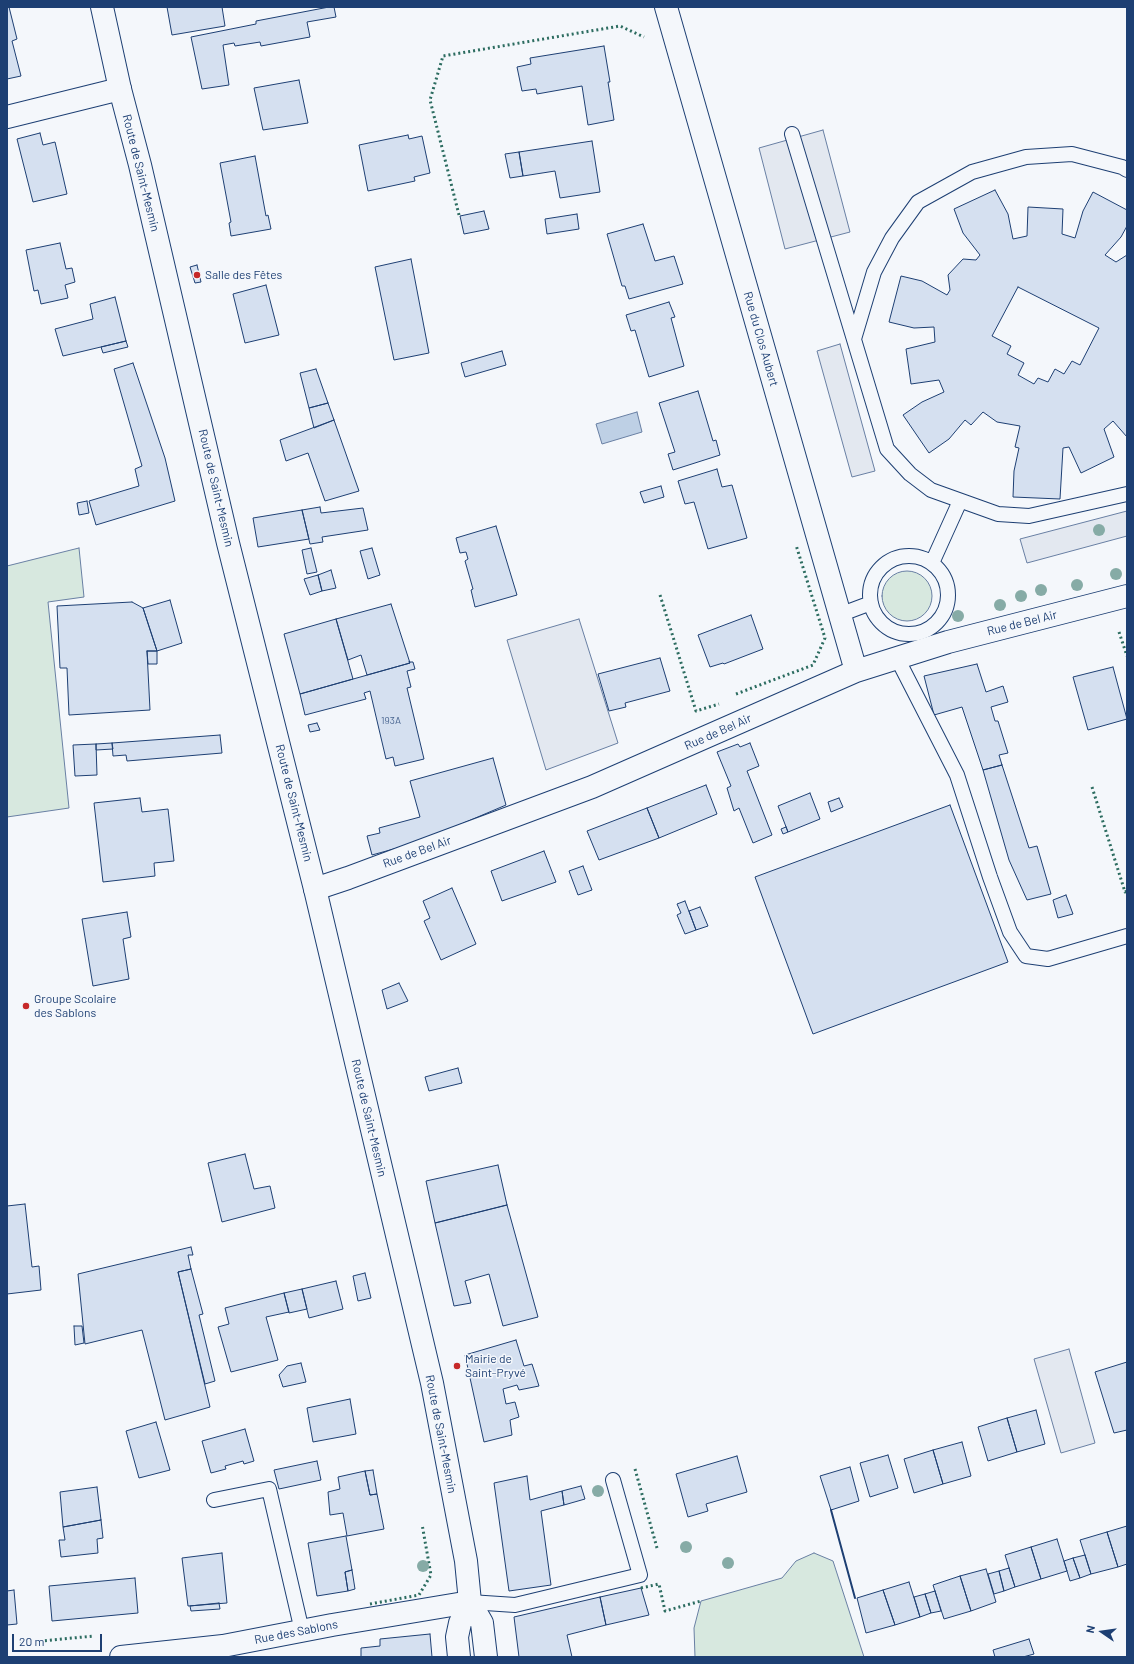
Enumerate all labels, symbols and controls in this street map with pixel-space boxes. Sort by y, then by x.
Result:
street label: Route de Saint-Mesmin [119,113,163,233]
place label: Salle des Fêtes [205,268,282,282]
marker: Salle des Fêtes [192,270,202,280]
street label: Rue du Clos Aubert [741,290,781,388]
street label: Route de Saint-Mesmin [195,428,237,548]
street label: Rue de Bel Air [985,607,1059,639]
street label: Rue de Bel Air [682,711,754,753]
house number: 193A [381,715,401,727]
street label: Route de Saint-Mesmin [272,743,316,863]
street label: Rue de Bel Air [381,833,453,871]
place label: Groupe Scolaire des Sablons [34,992,116,1020]
marker: Groupe Scolaire des Sablons [21,1001,31,1011]
street label: Route de Saint-Mesmin [348,1058,390,1178]
place label: Mairie de Saint-Pryvé [465,1352,526,1380]
marker: Mairie de Saint-Pryvé [452,1361,462,1371]
street label: Route de Saint-Mesmin [422,1374,460,1494]
north arrow [1082,1612,1122,1652]
street label: Rue des Sablons [253,1617,339,1647]
text: N [1083,1624,1097,1634]
scale bar [14,1626,104,1652]
text: 20 m [19,1634,45,1648]

